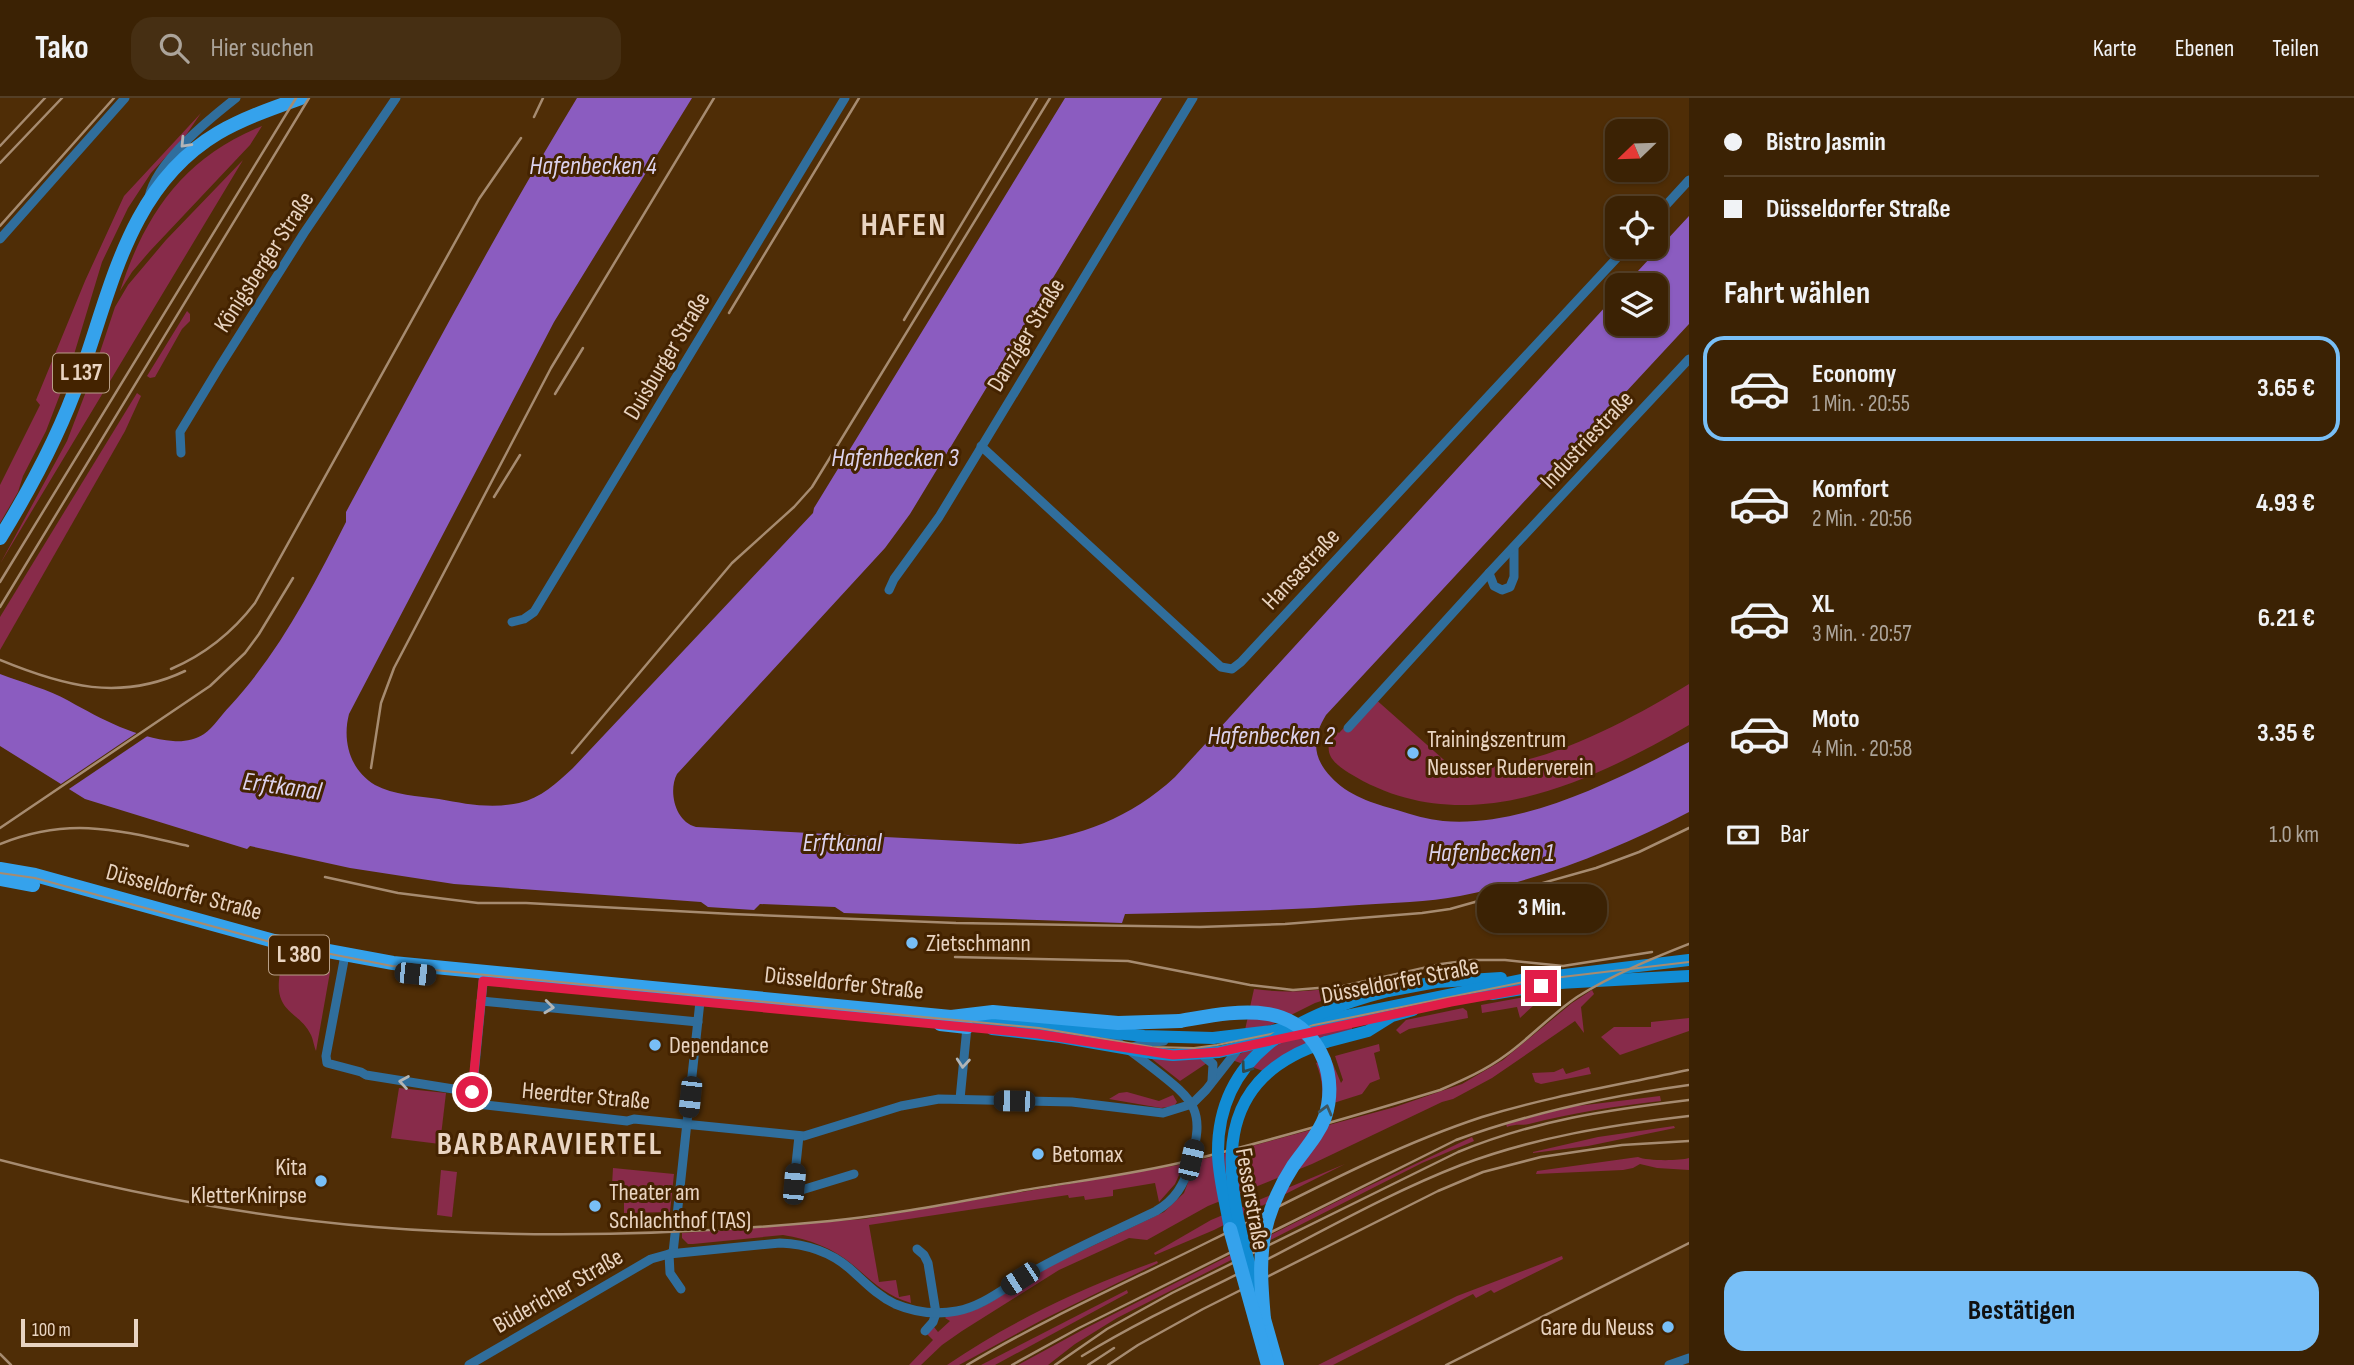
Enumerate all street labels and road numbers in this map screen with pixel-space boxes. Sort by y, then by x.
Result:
street label: Königsberger Straße [208,186,320,338]
street label: Danziger Straße [981,273,1071,397]
street label: Duisburger Straße [617,287,717,425]
road number: L 137 [53,354,109,392]
street label: Industriestraße [1534,385,1640,495]
street label: Hansastraße [1256,522,1346,616]
street label: Düsseldorfer Straße [103,857,265,927]
road number: L 380 [269,936,329,974]
street label: Düsseldorfer Straße [1319,952,1481,1010]
street label: Düsseldorfer Straße [763,960,925,1006]
street label: Heerdter Straße [521,1076,651,1116]
street label: Fesserstraße [1229,1146,1275,1252]
street label: Büdericher Straße [488,1242,628,1340]

